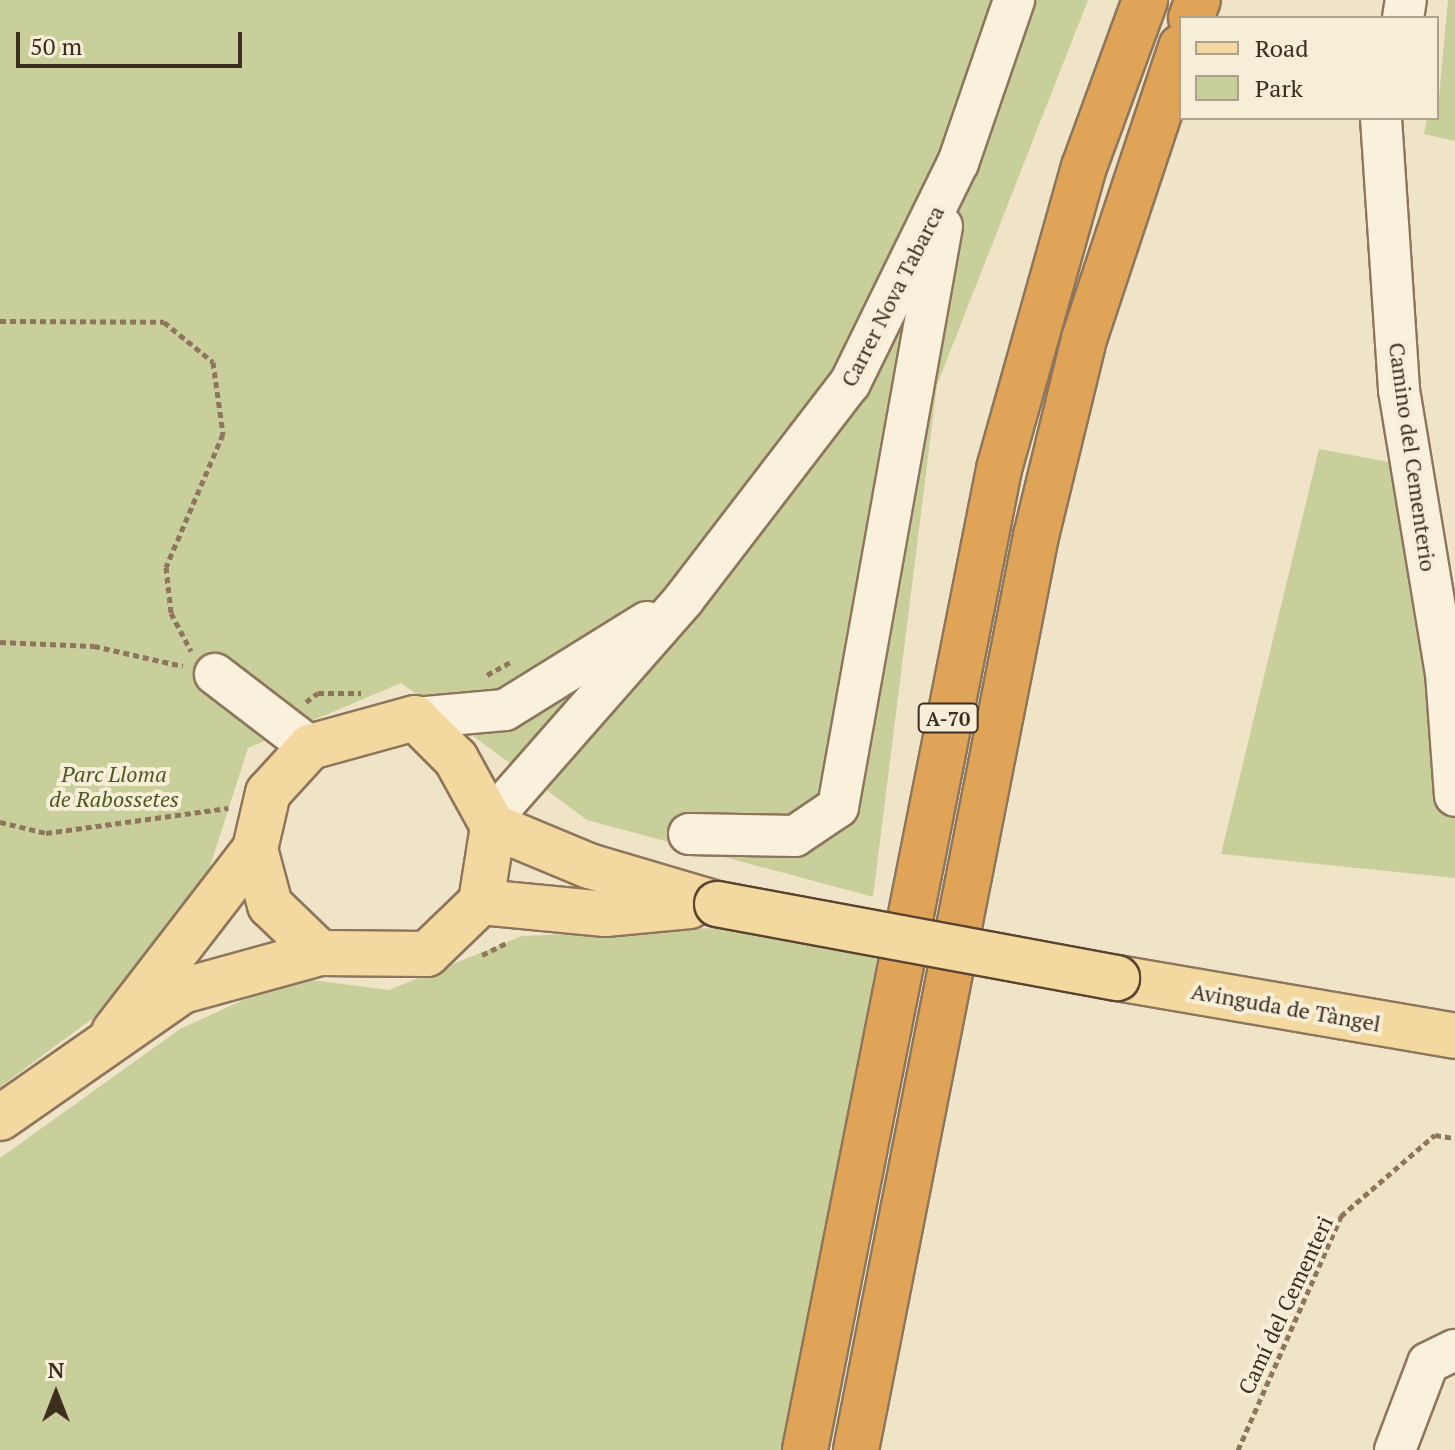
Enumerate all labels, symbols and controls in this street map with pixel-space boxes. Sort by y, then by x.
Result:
scale bar [20,16,246,66]
legend [1179,16,1439,120]
text: 50 m [30,30,82,62]
text: Road [1255,32,1309,64]
text: Park [1255,72,1303,104]
street label: Carrer Nova Tabarca [835,201,949,391]
street label: Camino del Cementerio [1384,341,1442,573]
road number: A-70 [916,702,980,734]
park label: Parc Lloma de Rabossetes [49,760,179,812]
street label: Avinguda de Tàngel [1189,977,1383,1037]
street label: Camí del Cementeri [1232,1212,1338,1398]
north arrow [16,1354,96,1434]
text: N [48,1355,64,1384]

